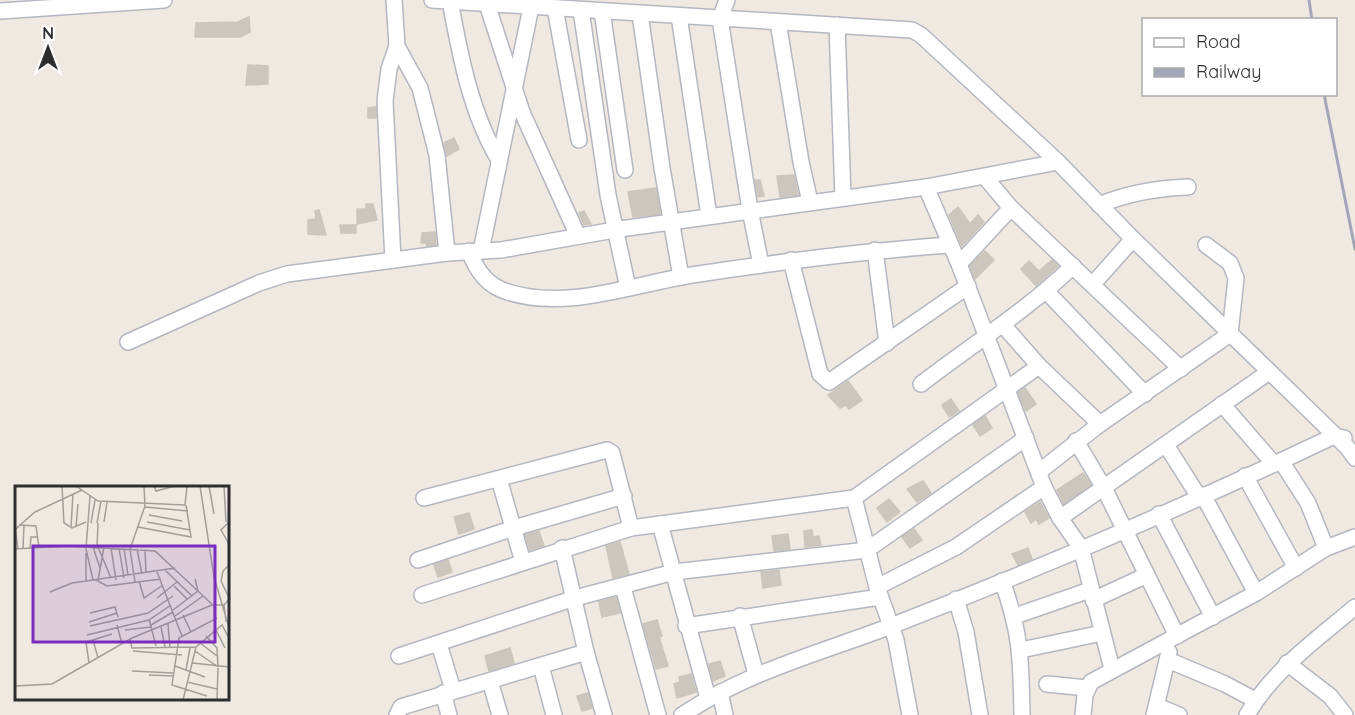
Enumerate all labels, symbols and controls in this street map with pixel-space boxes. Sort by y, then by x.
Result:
north arrow [18,18,78,78]
legend [1142,18,1337,96]
text: N [42,23,54,43]
text: Road [1196,30,1241,53]
text: Railway [1196,60,1262,83]
inset map [15,486,230,700]

